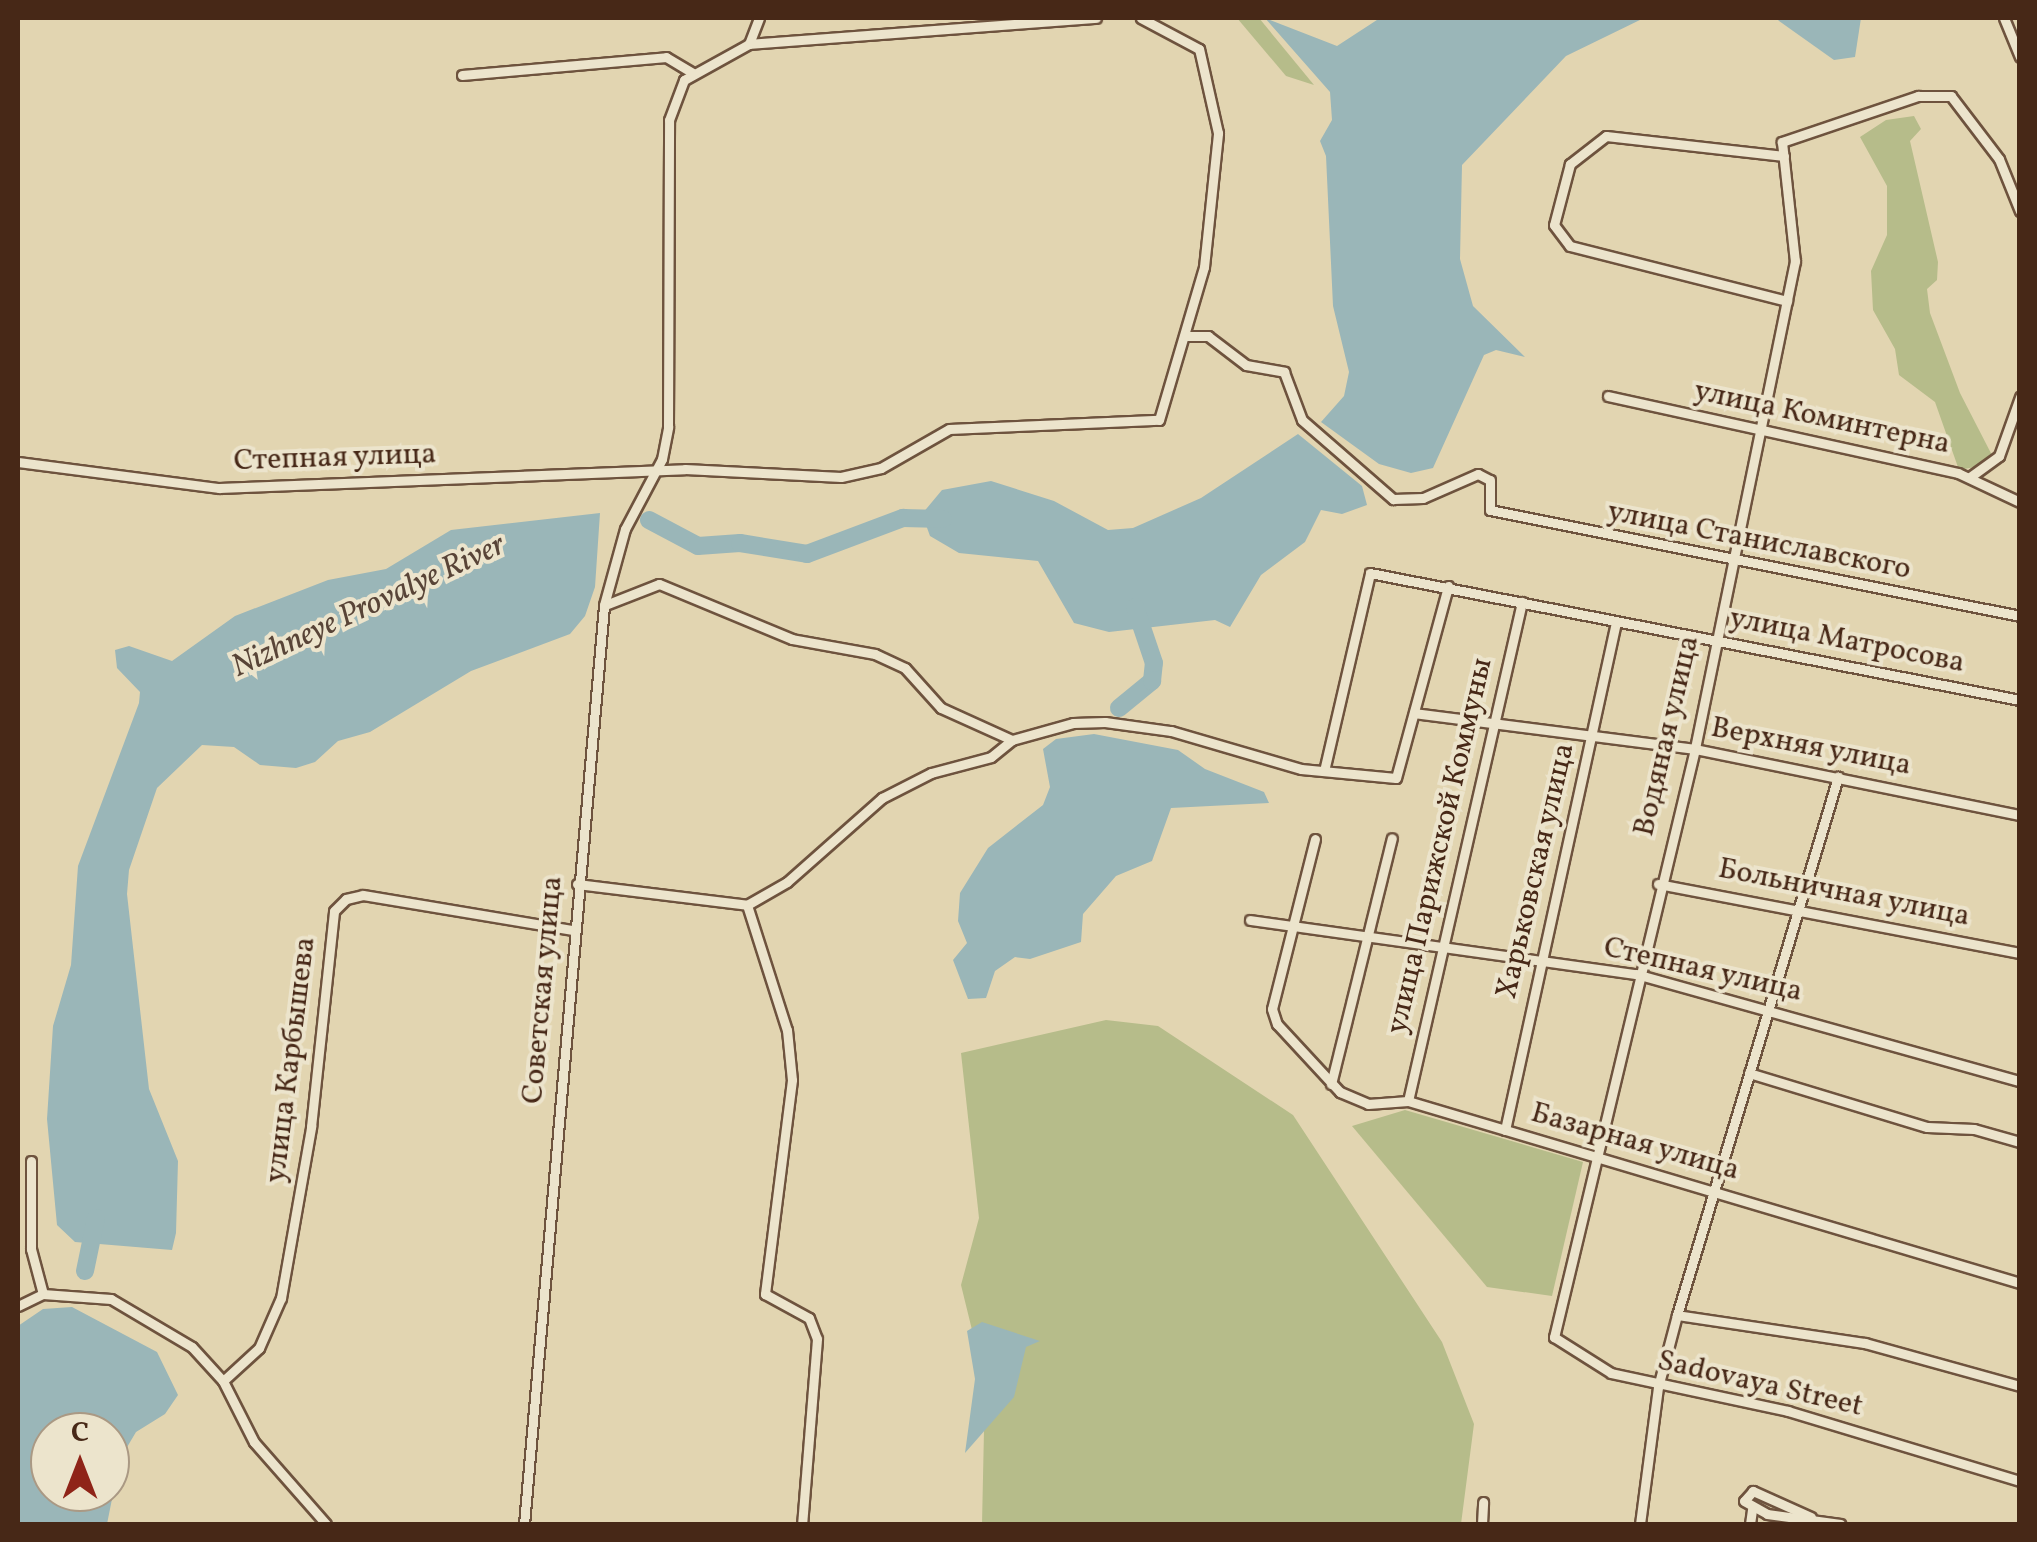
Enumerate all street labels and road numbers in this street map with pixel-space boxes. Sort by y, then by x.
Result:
street label: улица Коминтерна [1691,373,1953,463]
street label: Степная улица [233,436,437,480]
street label: улица Станиславского [1604,494,1914,588]
street label: улица Матросова [1726,601,1968,681]
street label: Водяная улица [1626,632,1708,840]
street label: улица Парижской Коммуны [1379,655,1501,1037]
street label: Верхняя улица [1707,710,1915,784]
street label: Харьковская улица [1489,739,1583,1003]
street label: Больничная улица [1715,851,1973,935]
street label: Советская улица [515,874,571,1106]
street label: Степная улица [1600,930,1806,1010]
street label: улица Карбышева [258,935,324,1185]
street label: Базарная улица [1526,1095,1744,1189]
street label: Sadovaya Street [1654,1343,1866,1425]

